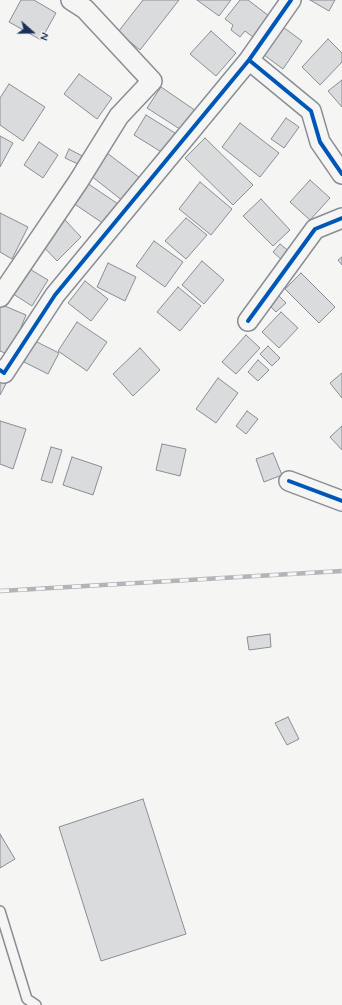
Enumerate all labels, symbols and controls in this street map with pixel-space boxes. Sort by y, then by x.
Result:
north arrow [12,12,52,52]
text: N [35,30,51,42]

